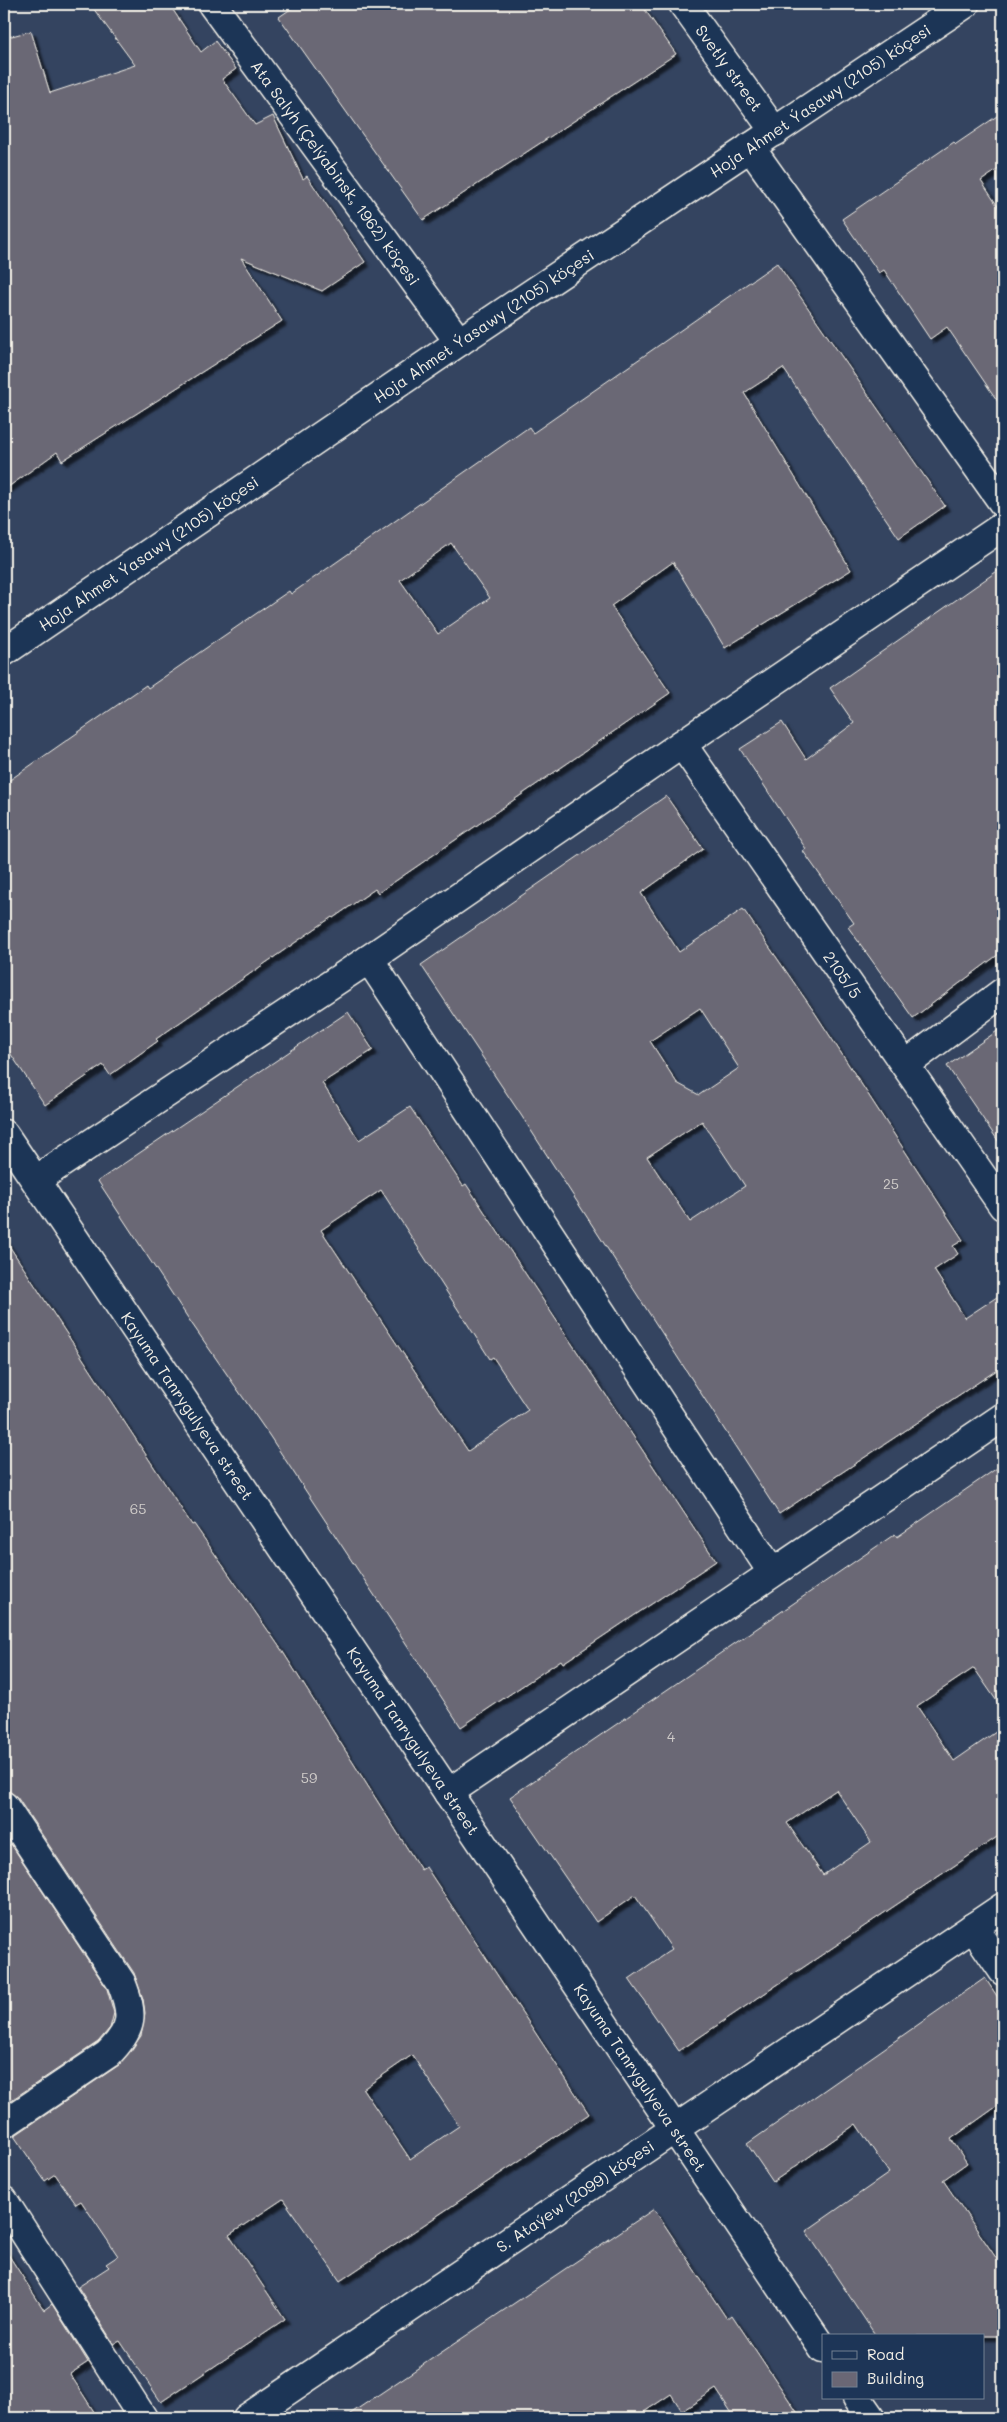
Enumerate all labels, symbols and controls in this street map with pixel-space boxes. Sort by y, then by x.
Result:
street label: Hoja Ahmet Ýasawy (2105) köçesi [705,19,935,182]
street label: Svetly street [691,20,768,115]
street label: Ata Salyh (Çelýabinsk, 1962) köçesi [246,56,425,289]
street label: Hoja Ahmet Ýasawy (2105) köçesi [369,244,598,407]
street label: Hoja Ahmet Ýasawy (2105) köçesi [34,471,262,635]
street label: 2105/5 [819,947,866,1002]
house number: 25 [883,1174,899,1193]
street label: Kayuma Tanrygulyeva street [117,1308,259,1504]
house number: 65 [130,1499,146,1518]
street label: Kayuma Tanrygulyeva street [343,1643,484,1839]
house number: 4 [667,1727,676,1746]
house number: 59 [301,1768,317,1787]
street label: Kayuma Tanrygulyeva street [570,1979,711,2175]
street label: S. Ataýew (2099) köçesi [492,2135,658,2257]
legend [822,2334,984,2400]
text: Road [867,2344,904,2364]
text: Building [867,2368,924,2388]

